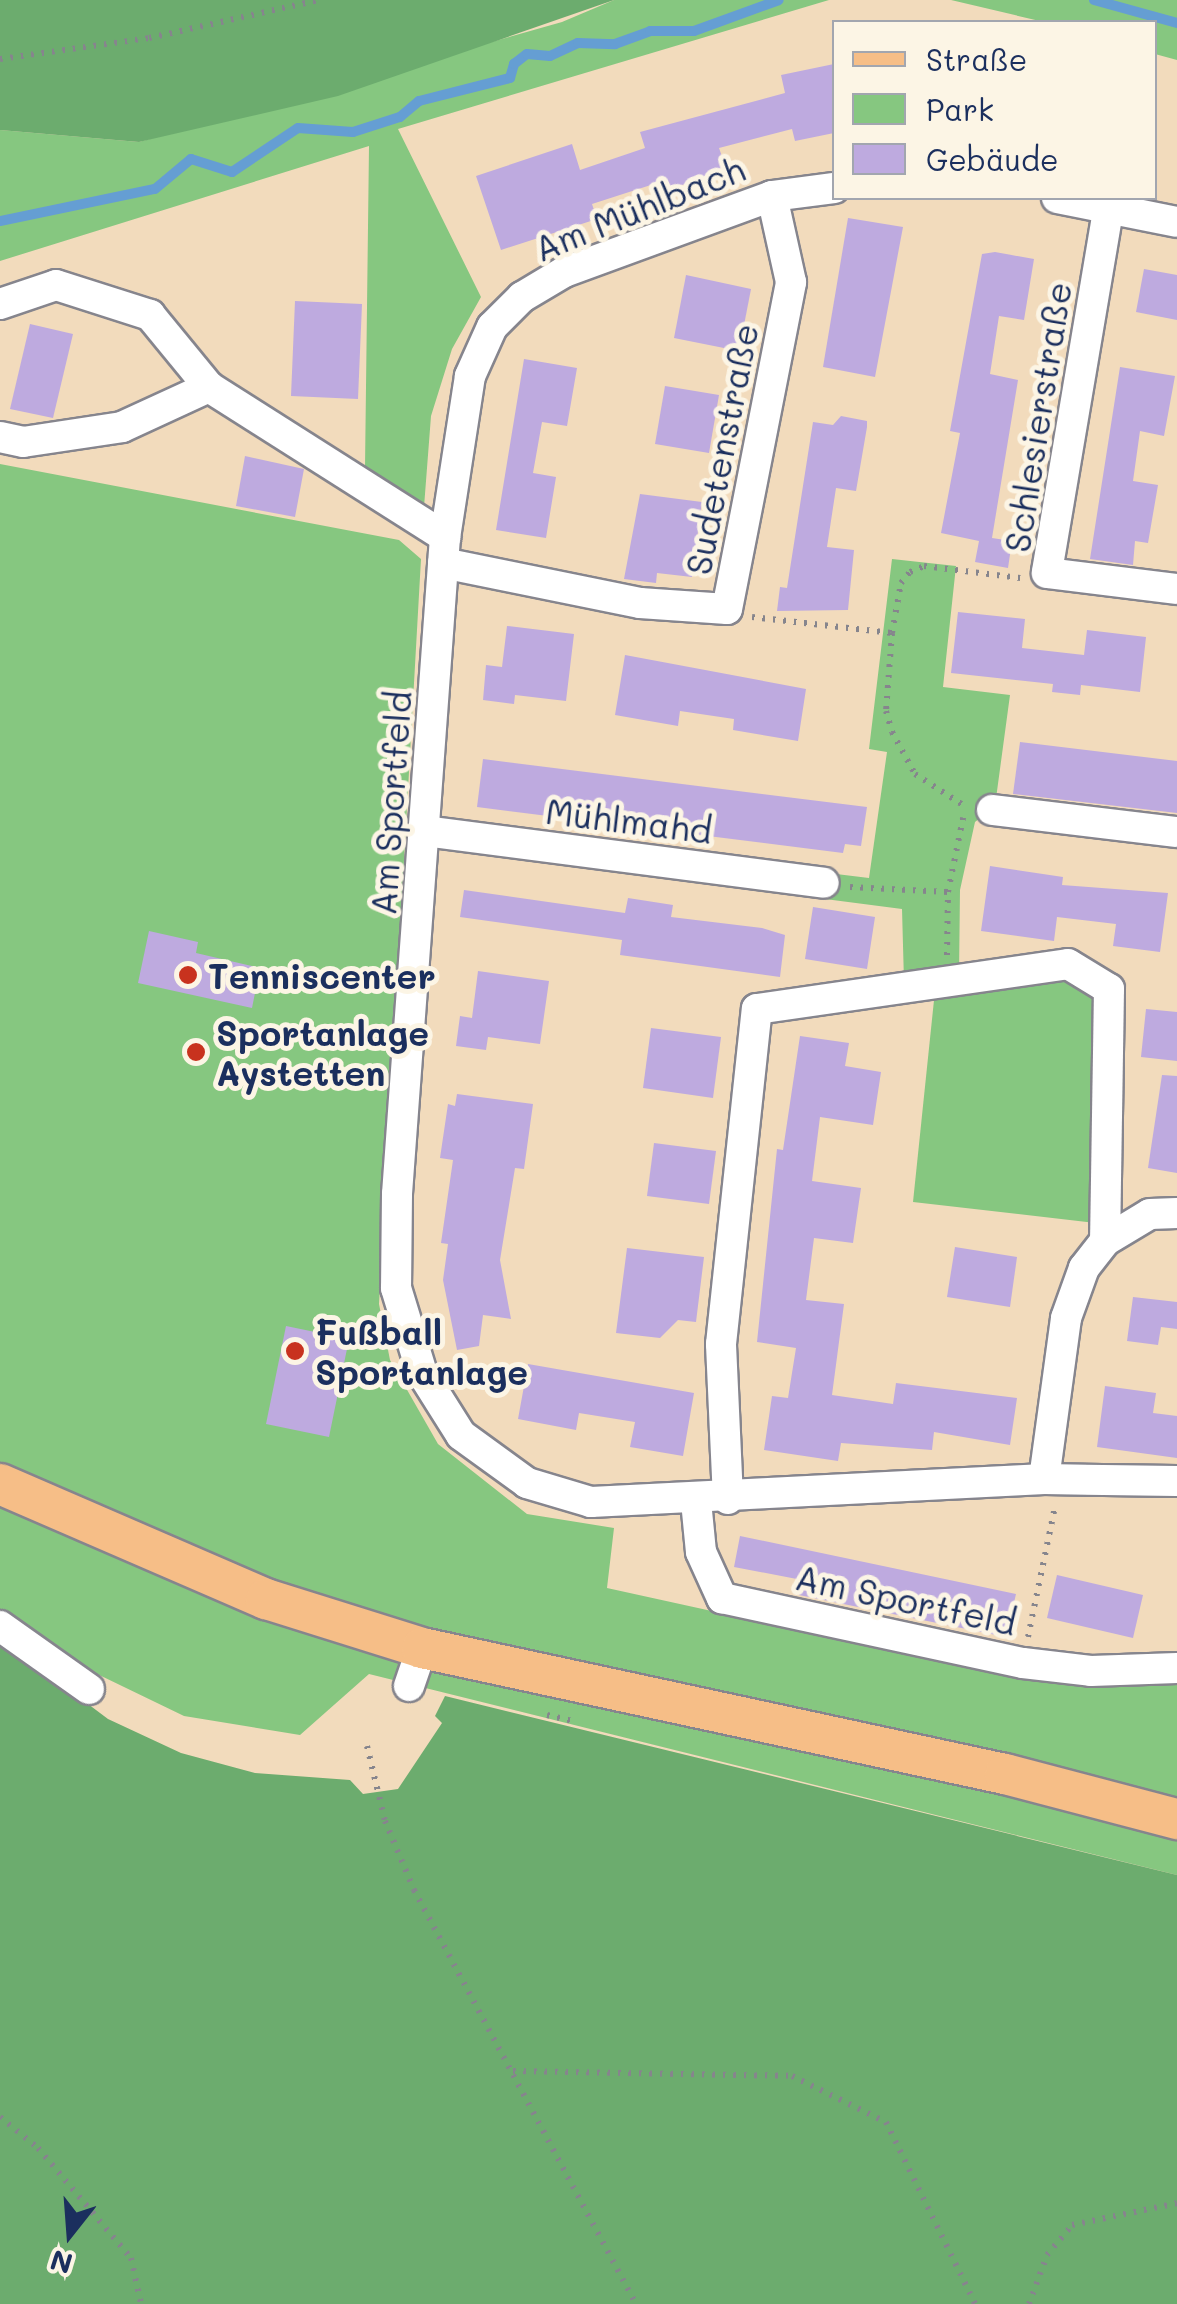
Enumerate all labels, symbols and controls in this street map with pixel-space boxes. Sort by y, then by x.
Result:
legend [832,20,1157,200]
text: Straße [926,39,1027,79]
text: Park [926,89,994,129]
text: Gebäude [926,139,1059,179]
street label: Am Mühlbach [528,147,750,269]
street label: Schlesierstraße [995,279,1079,555]
street label: Sudetenstraße [676,320,766,578]
street label: Am Sportfeld [361,690,419,916]
street label: Mühlmahd [543,789,715,851]
place label: Tenniscenter [208,954,436,996]
marker: Tenniscenter [177,964,199,986]
place label: Sportanlage Aystetten [216,1011,429,1093]
marker: Sportanlage Aystetten [185,1041,207,1063]
place label: Fußball Sportanlage [315,1310,528,1392]
marker: Fußball Sportanlage [284,1340,306,1362]
street label: Am Sportfeld [792,1555,1020,1643]
north arrow [20,2184,120,2284]
text: N [46,2242,77,2283]

